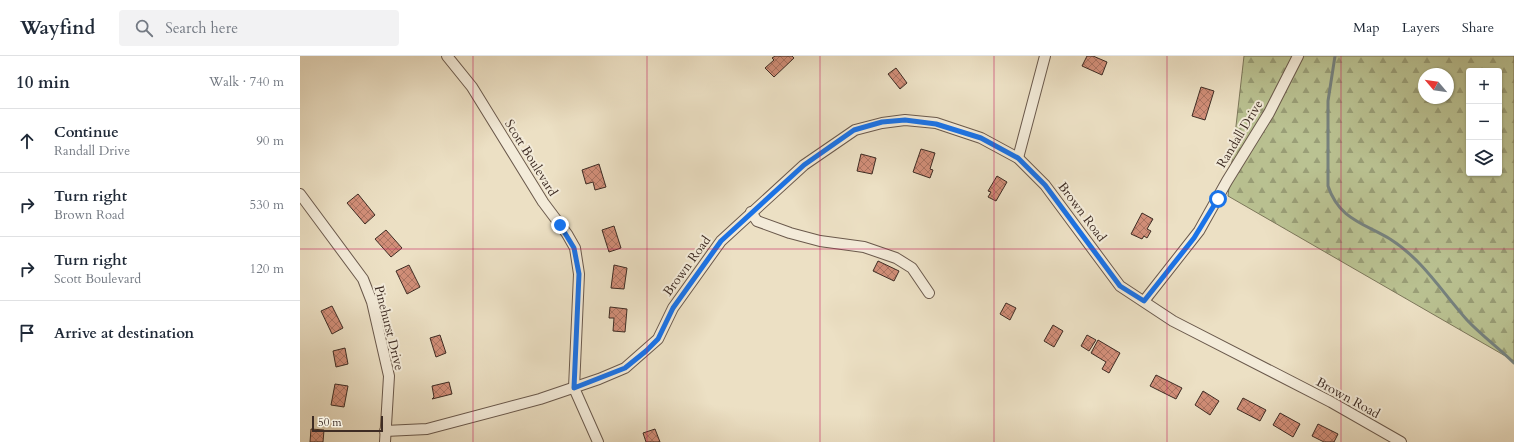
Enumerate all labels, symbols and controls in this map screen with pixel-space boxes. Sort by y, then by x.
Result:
search box [119,10,399,46]
text: Wayfind [20,15,95,41]
icon: search [133,17,155,39]
text: Search here [165,18,238,38]
text: Map [1353,18,1380,37]
text: Layers [1402,18,1440,37]
text: Share [1462,18,1494,37]
north arrow [1418,68,1454,104]
map controls [1466,68,1502,176]
button: + [1466,68,1502,104]
text: 10 min [16,71,70,94]
text: Walk · 740 m [209,73,284,91]
street label: Randall Drive [1213,97,1267,171]
button: − [1466,104,1502,140]
street label: Scott Boulevard [500,116,562,200]
text: Continue [54,122,119,142]
icon: ahead [16,130,38,152]
text: 90 m [256,132,284,150]
button: layers [1466,140,1502,176]
text: Randall Drive [54,142,130,160]
street label: Brown Road [1054,178,1110,246]
text: Turn right [54,186,127,206]
route start [1209,190,1227,208]
icon: right [16,194,38,216]
text: 530 m [250,196,284,214]
text: Brown Road [54,206,124,224]
route end [551,216,569,234]
street label: Brown Road [659,232,715,300]
text: Turn right [54,250,127,270]
icon: right [16,258,38,280]
text: 120 m [250,260,284,278]
text: Scott Boulevard [54,270,141,288]
street label: Pinehurst Drive [370,284,408,372]
icon: arrive [16,322,38,344]
text: Arrive at destination [54,323,194,343]
street label: Brown Road [1313,373,1383,423]
scale bar [312,414,383,433]
text: 50 m [318,415,342,430]

